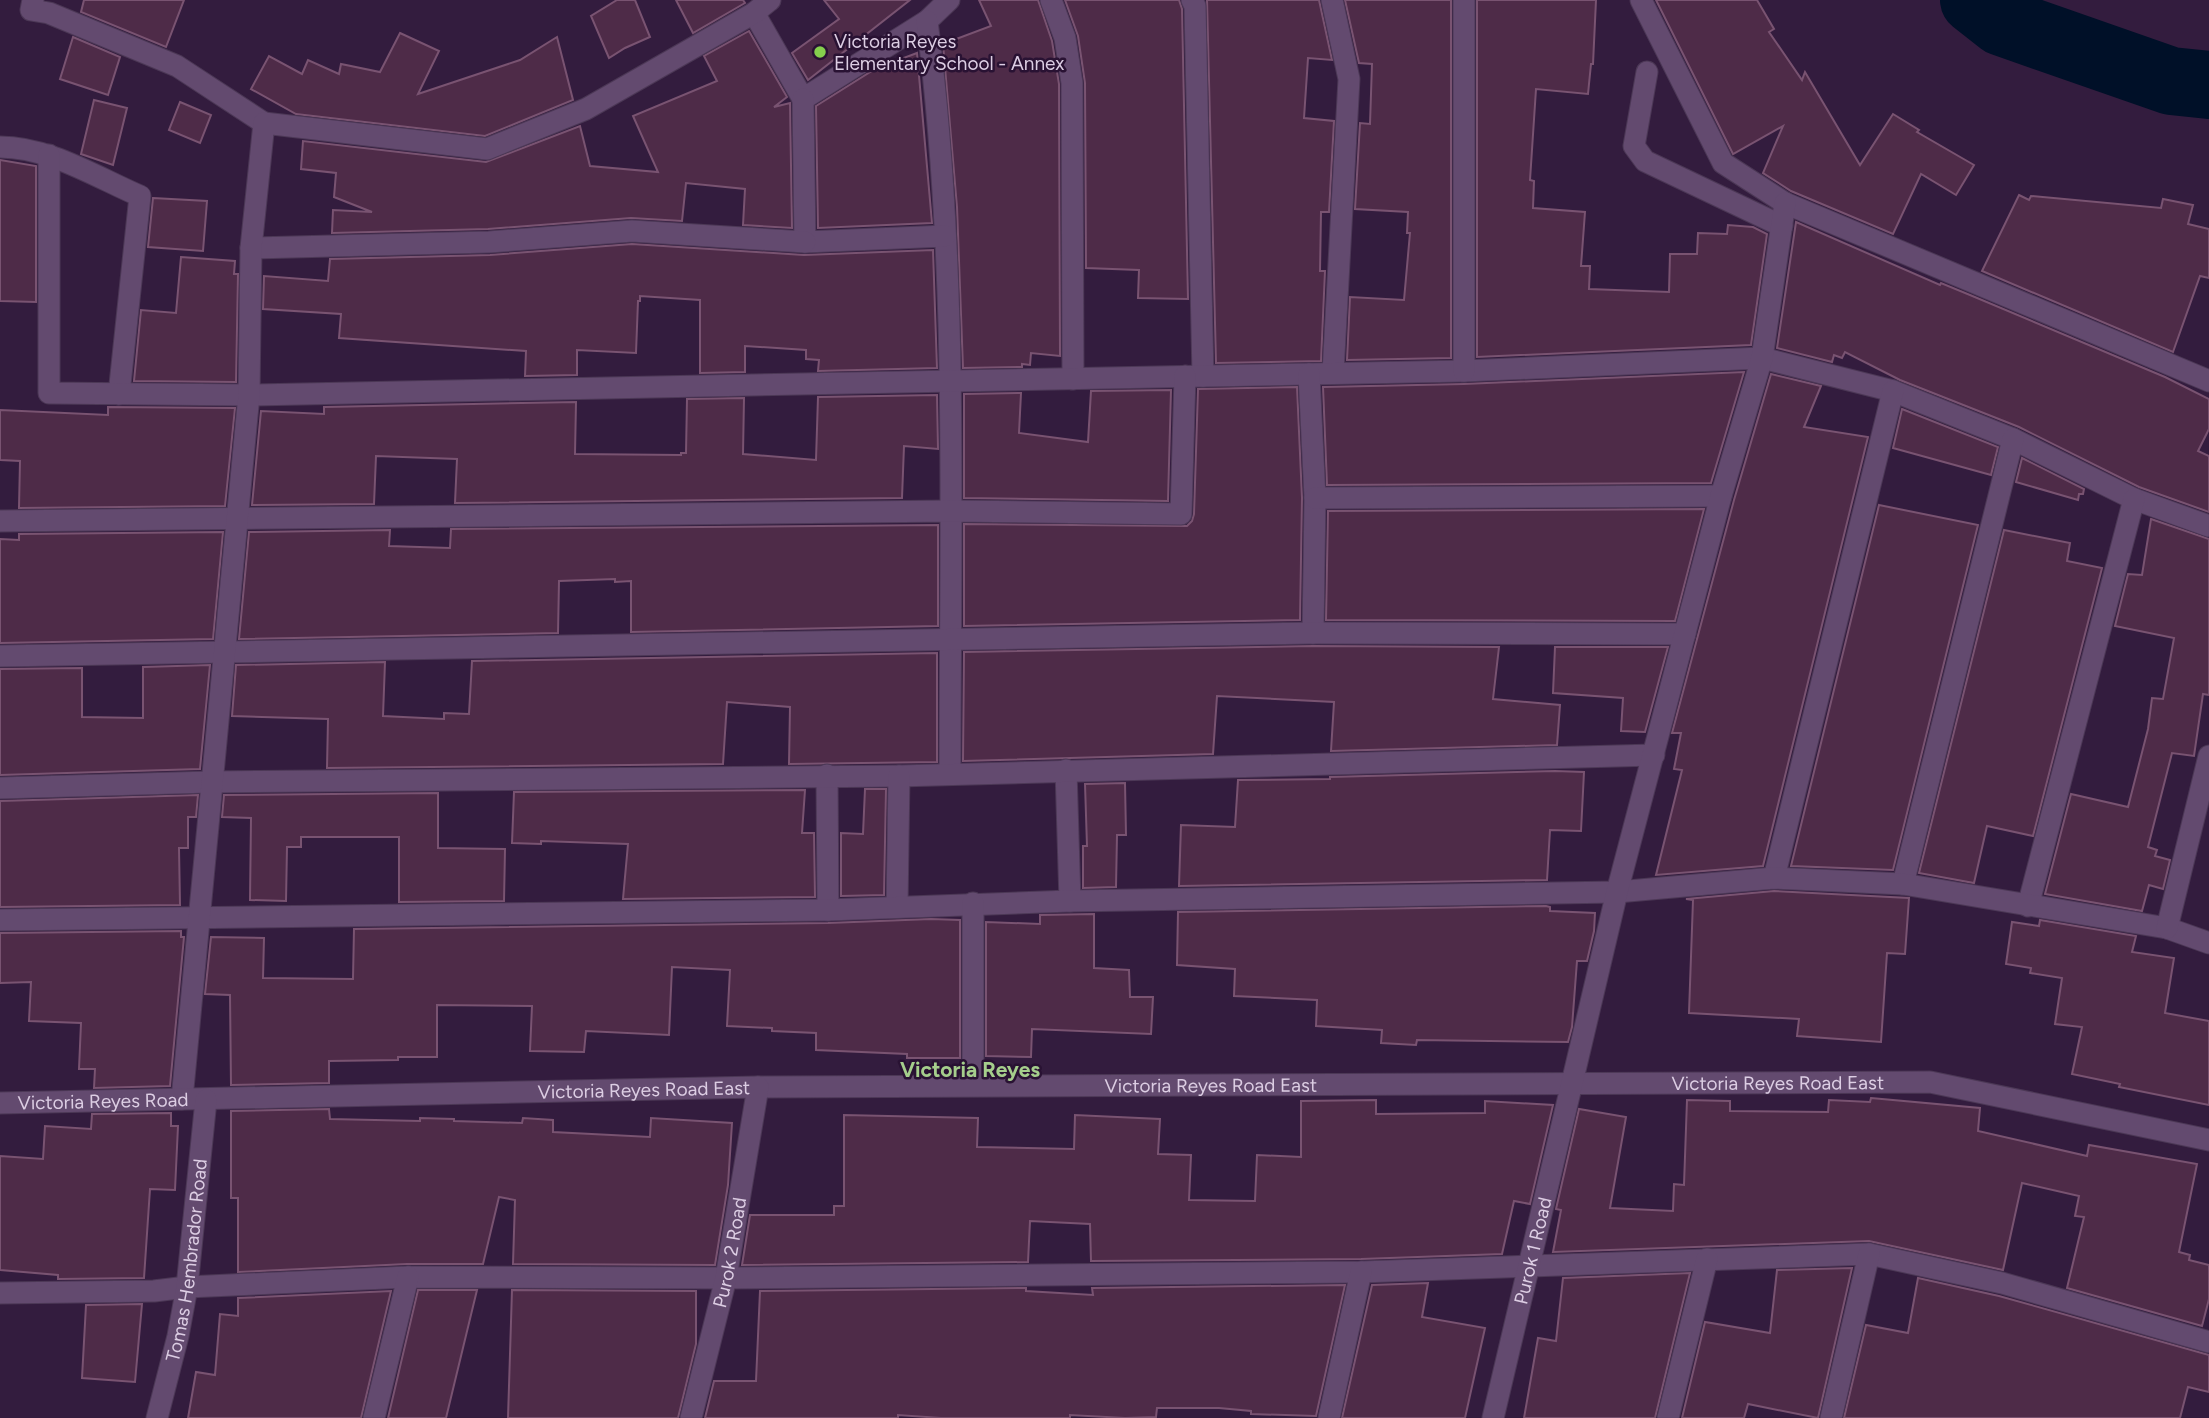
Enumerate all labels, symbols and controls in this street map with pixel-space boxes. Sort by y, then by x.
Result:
place label: Victoria Reyes Elementary School - Annex [834,30,1064,75]
marker: Victoria Reyes Elementary School - Annex [812,44,828,60]
district label: Victoria Reyes [900,1057,1040,1082]
street label: Victoria Reyes Road East [1672,1071,1884,1095]
street label: Victoria Reyes Road East [1105,1073,1317,1097]
street label: Victoria Reyes Road East [537,1076,750,1103]
street label: Victoria Reyes Road [17,1088,189,1114]
street label: Tomas Hembrador Road [160,1157,211,1364]
street label: Purok 1 Road [1509,1195,1556,1306]
street label: Purok 2 Road [707,1196,751,1310]

